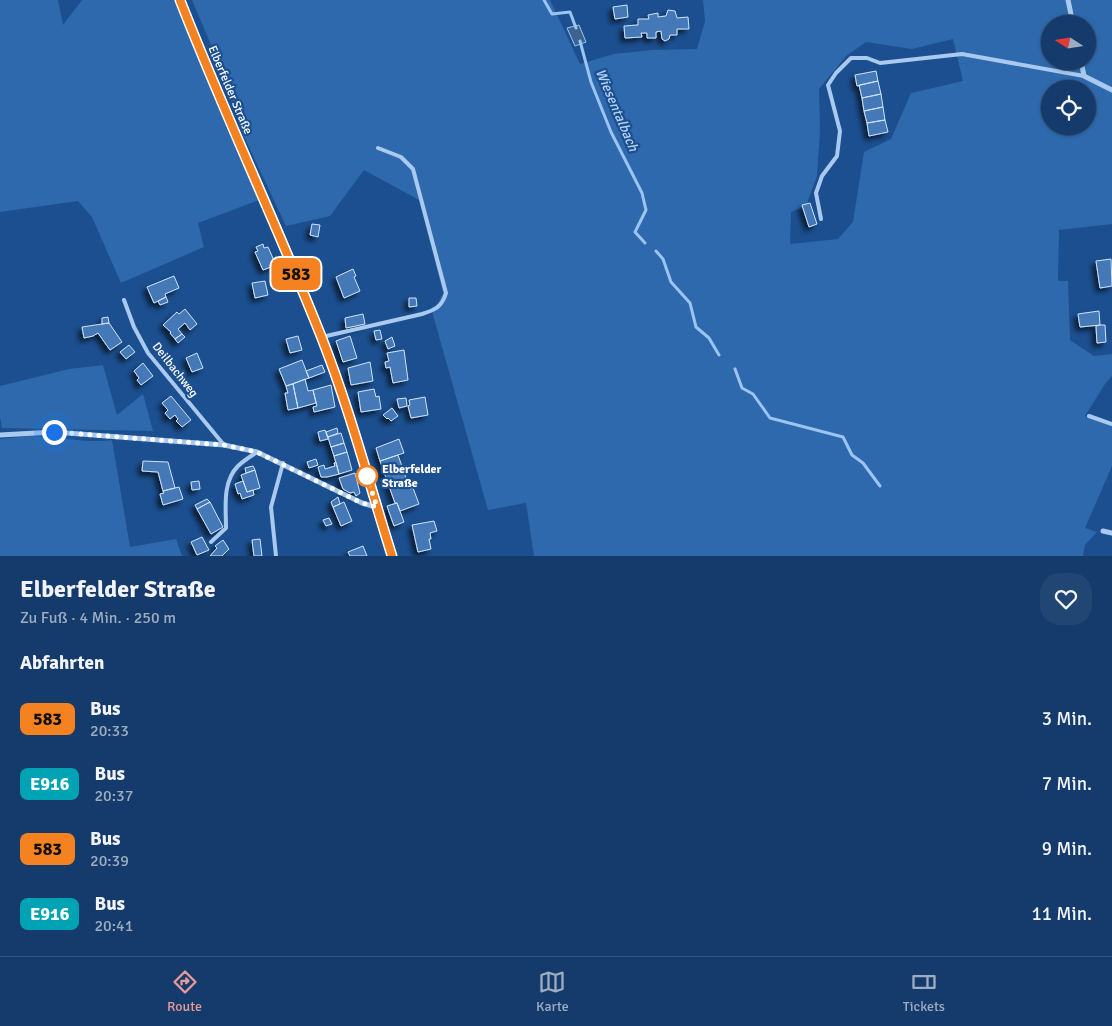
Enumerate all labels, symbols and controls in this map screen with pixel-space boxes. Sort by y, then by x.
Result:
north arrow [1041,15,1096,70]
map controls [1041,15,1096,135]
street label: Elberfelder Straße [205,43,255,137]
water label: Wiesentalbach [592,66,642,154]
button: locate [1041,80,1096,135]
line badge: 583 [267,258,325,290]
text: 583 [281,263,311,285]
street label: Deilbachweg [149,339,201,401]
your location [42,420,67,445]
place label: Elberfelder Straße [382,462,442,491]
marker: Elberfelder Straße [356,465,378,487]
button: heart [1040,573,1092,625]
text: Elberfelder Straße [20,574,216,604]
text: Zu Fuß · 4 Min. · 250 m [20,608,176,628]
text: Abfahrten [20,651,104,675]
text: Bus [90,697,121,721]
text: 3 Min. [1042,707,1092,731]
text: 583 [33,708,62,730]
text: 20:33 [90,721,129,741]
text: Bus [94,762,125,786]
text: 7 Min. [1042,772,1092,796]
text: E916 [30,773,69,795]
text: 20:37 [94,786,133,806]
text: Bus [90,827,121,851]
text: 9 Min. [1042,837,1092,861]
text: 583 [33,838,62,860]
text: 20:39 [90,851,129,871]
text: Bus [94,892,125,916]
text: 11 Min. [1031,902,1092,926]
text: E916 [30,903,69,925]
text: 20:41 [94,916,133,936]
tab: Route [167,968,202,1015]
tab: Karte [536,968,569,1015]
tab: Tickets [903,968,945,1015]

